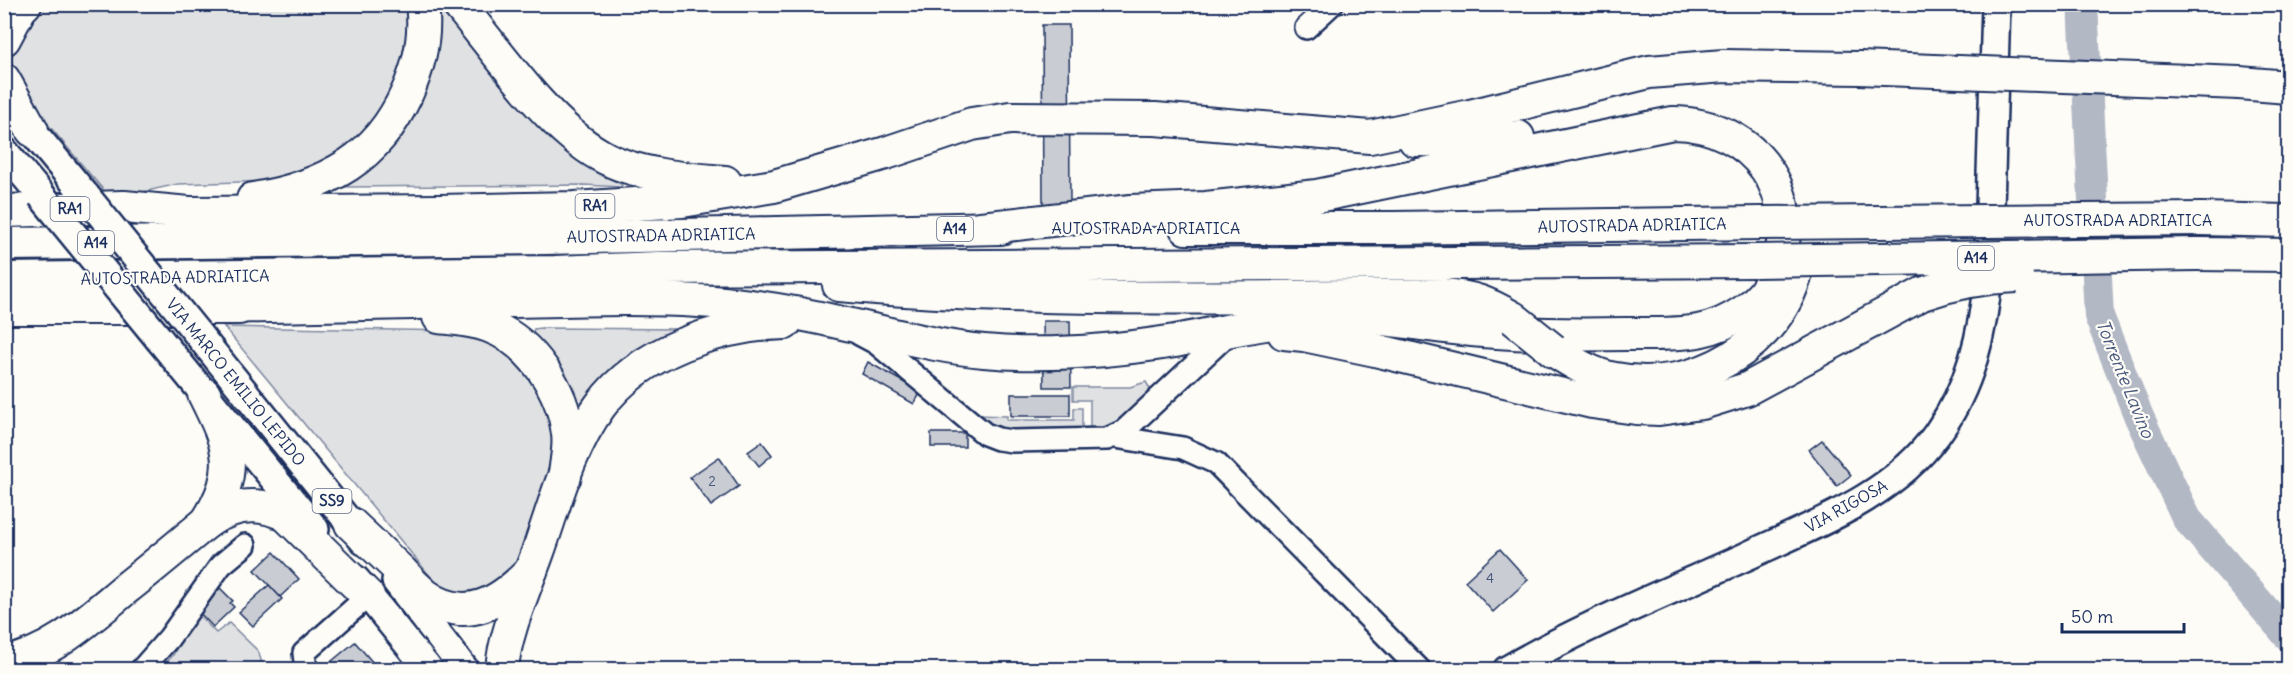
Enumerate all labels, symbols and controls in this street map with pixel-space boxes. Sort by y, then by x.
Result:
road number: RA1 [576,194,614,218]
road number: RA1 [50,197,90,221]
street label: AUTOSTRADA ADRIATICA [2024,210,2212,230]
street label: AUTOSTRADA ADRIATICA [1537,213,1727,237]
road number: A14 [937,217,973,241]
street label: AUTOSTRADA ADRIATICA [1052,218,1240,238]
street label: AUTOSTRADA ADRIATICA [566,223,756,247]
road number: A14 [78,231,114,255]
road number: A14 [1958,246,1994,270]
street label: AUTOSTRADA ADRIATICA [80,265,270,289]
street label: VIA MARCO EMILIO LEPIDO [162,294,310,470]
water label: Torrente Lavino [2091,316,2160,442]
house number: 2 [708,472,716,490]
street label: VIA RIGOSA [1801,475,1891,537]
road number: SS9 [312,489,352,513]
house number: 4 [1486,569,1494,587]
scale bar [2062,596,2184,634]
text: 50 m [2071,605,2113,628]

